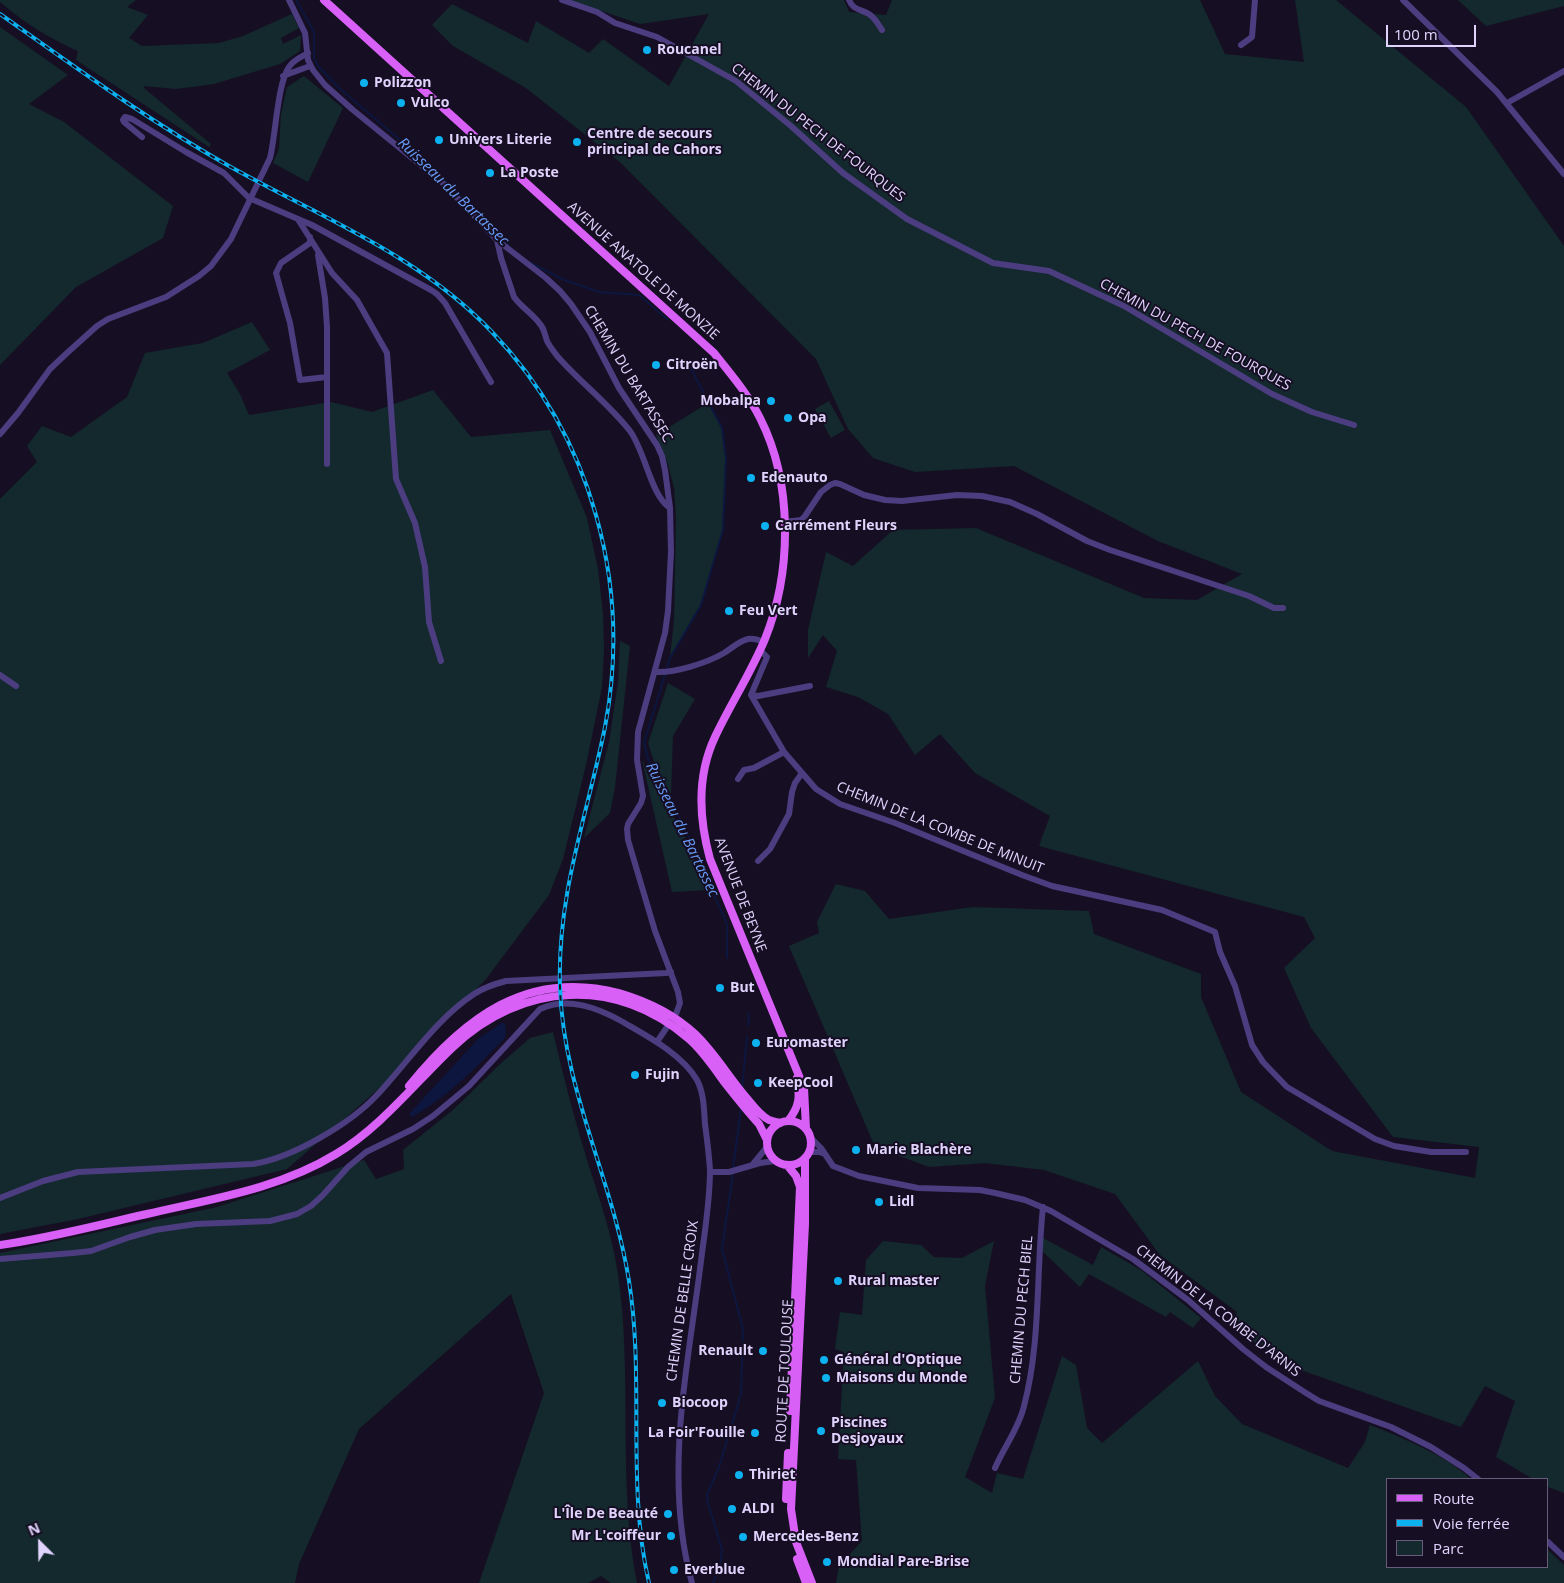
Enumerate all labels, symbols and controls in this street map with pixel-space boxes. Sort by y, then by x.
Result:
scale bar [1389,15,1479,47]
text: 100 m [1394,24,1438,44]
place label: Roucanel [657,42,722,58]
marker: Roucanel [641,44,653,56]
street label: CHEMIN DU PECH DE FOURQUES [728,60,908,206]
place label: Polizzon [374,75,432,91]
marker: Polizzon [358,77,370,89]
place label: Vulco [411,95,449,111]
marker: Vulco [395,97,407,109]
place label: Centre de secours principal de Cahors [587,126,722,158]
place label: Univers Literie [449,132,552,148]
water label: Ruisseau du Bartassec [394,134,512,250]
marker: Univers Literie [433,134,445,146]
marker: Centre de secours principal de Cahors [571,136,583,148]
place label: La Poste [500,165,559,181]
marker: La Poste [484,167,496,179]
street label: AVENUE ANATOLE DE MONZIE [564,199,722,343]
street label: CHEMIN DU PECH DE FOURQUES [1097,275,1293,395]
street label: CHEMIN DU BARTASSEC [580,303,676,445]
place label: Citroën [666,357,718,373]
marker: Citroën [650,359,662,371]
place label: Mobalpa [700,393,761,409]
marker: Mobalpa [765,395,777,407]
place label: Opa [798,410,826,426]
marker: Opa [782,412,794,424]
place label: Edenauto [761,470,828,486]
marker: Edenauto [745,472,757,484]
place label: Carrément Fleurs [775,518,897,534]
marker: Carrément Fleurs [759,520,771,532]
place label: Feu Vert [739,603,798,619]
marker: Feu Vert [723,605,735,617]
water label: Ruisseau du Bartassec [642,760,722,900]
street label: CHEMIN DE LA COMBE DE MINUIT [834,779,1046,877]
street label: AVENUE DE BEYNE [710,835,770,955]
place label: But [730,980,755,996]
marker: But [714,982,726,994]
place label: Euromaster [766,1035,848,1051]
marker: Euromaster [750,1037,762,1049]
place label: Fujin [645,1067,680,1083]
marker: Fujin [629,1069,641,1081]
place label: KeepCool [768,1075,833,1091]
marker: KeepCool [752,1077,764,1089]
place label: Marie Blachère [866,1142,972,1158]
marker: Marie Blachère [850,1144,862,1156]
place label: Lidl [889,1194,914,1210]
marker: Lidl [873,1196,885,1208]
street label: CHEMIN DE BELLE CROIX [663,1219,703,1383]
street label: CHEMIN DU PECH BIEL [1007,1235,1037,1385]
street label: CHEMIN DE LA COMBE D'ARNIS [1132,1241,1304,1381]
place label: Rural master [848,1273,939,1289]
marker: Rural master [832,1275,844,1287]
street label: ROUTE DE TOULOUSE [773,1299,797,1443]
place label: Renault [698,1343,753,1359]
marker: Renault [757,1345,769,1357]
place label: Général d'Optique [834,1352,962,1368]
marker: Général d'Optique [818,1354,830,1366]
place label: Maisons du Monde [836,1370,967,1386]
marker: Maisons du Monde [820,1372,832,1384]
place label: Biocoop [672,1395,728,1411]
marker: Biocoop [656,1397,668,1409]
place label: Piscines Desjoyaux [831,1415,903,1448]
place label: La Foir'Fouille [648,1425,745,1441]
marker: Piscines Desjoyaux [815,1425,827,1437]
marker: La Foir'Fouille [749,1427,761,1439]
place label: Thiriet [749,1467,796,1483]
marker: Thiriet [733,1469,745,1481]
legend [1386,1478,1549,1568]
text: Route [1433,1488,1474,1508]
place label: ALDI [742,1501,775,1517]
marker: ALDI [726,1503,738,1515]
place label: L'Île De Beauté [554,1506,658,1522]
marker: L'Île De Beauté [662,1508,674,1520]
text: Voie ferrée [1433,1513,1510,1533]
north arrow [15,1518,65,1568]
text: N [25,1518,43,1540]
place label: Mr L'coiffeur [571,1528,661,1544]
place label: Mercedes-Benz [753,1529,859,1545]
marker: Mr L'coiffeur [665,1530,677,1542]
marker: Mercedes-Benz [737,1531,749,1543]
text: Parc [1433,1538,1464,1558]
place label: Mondial Pare-Brise [837,1554,969,1570]
marker: Mondial Pare-Brise [821,1556,833,1568]
place label: Everblue [684,1562,745,1578]
marker: Everblue [668,1564,680,1576]

